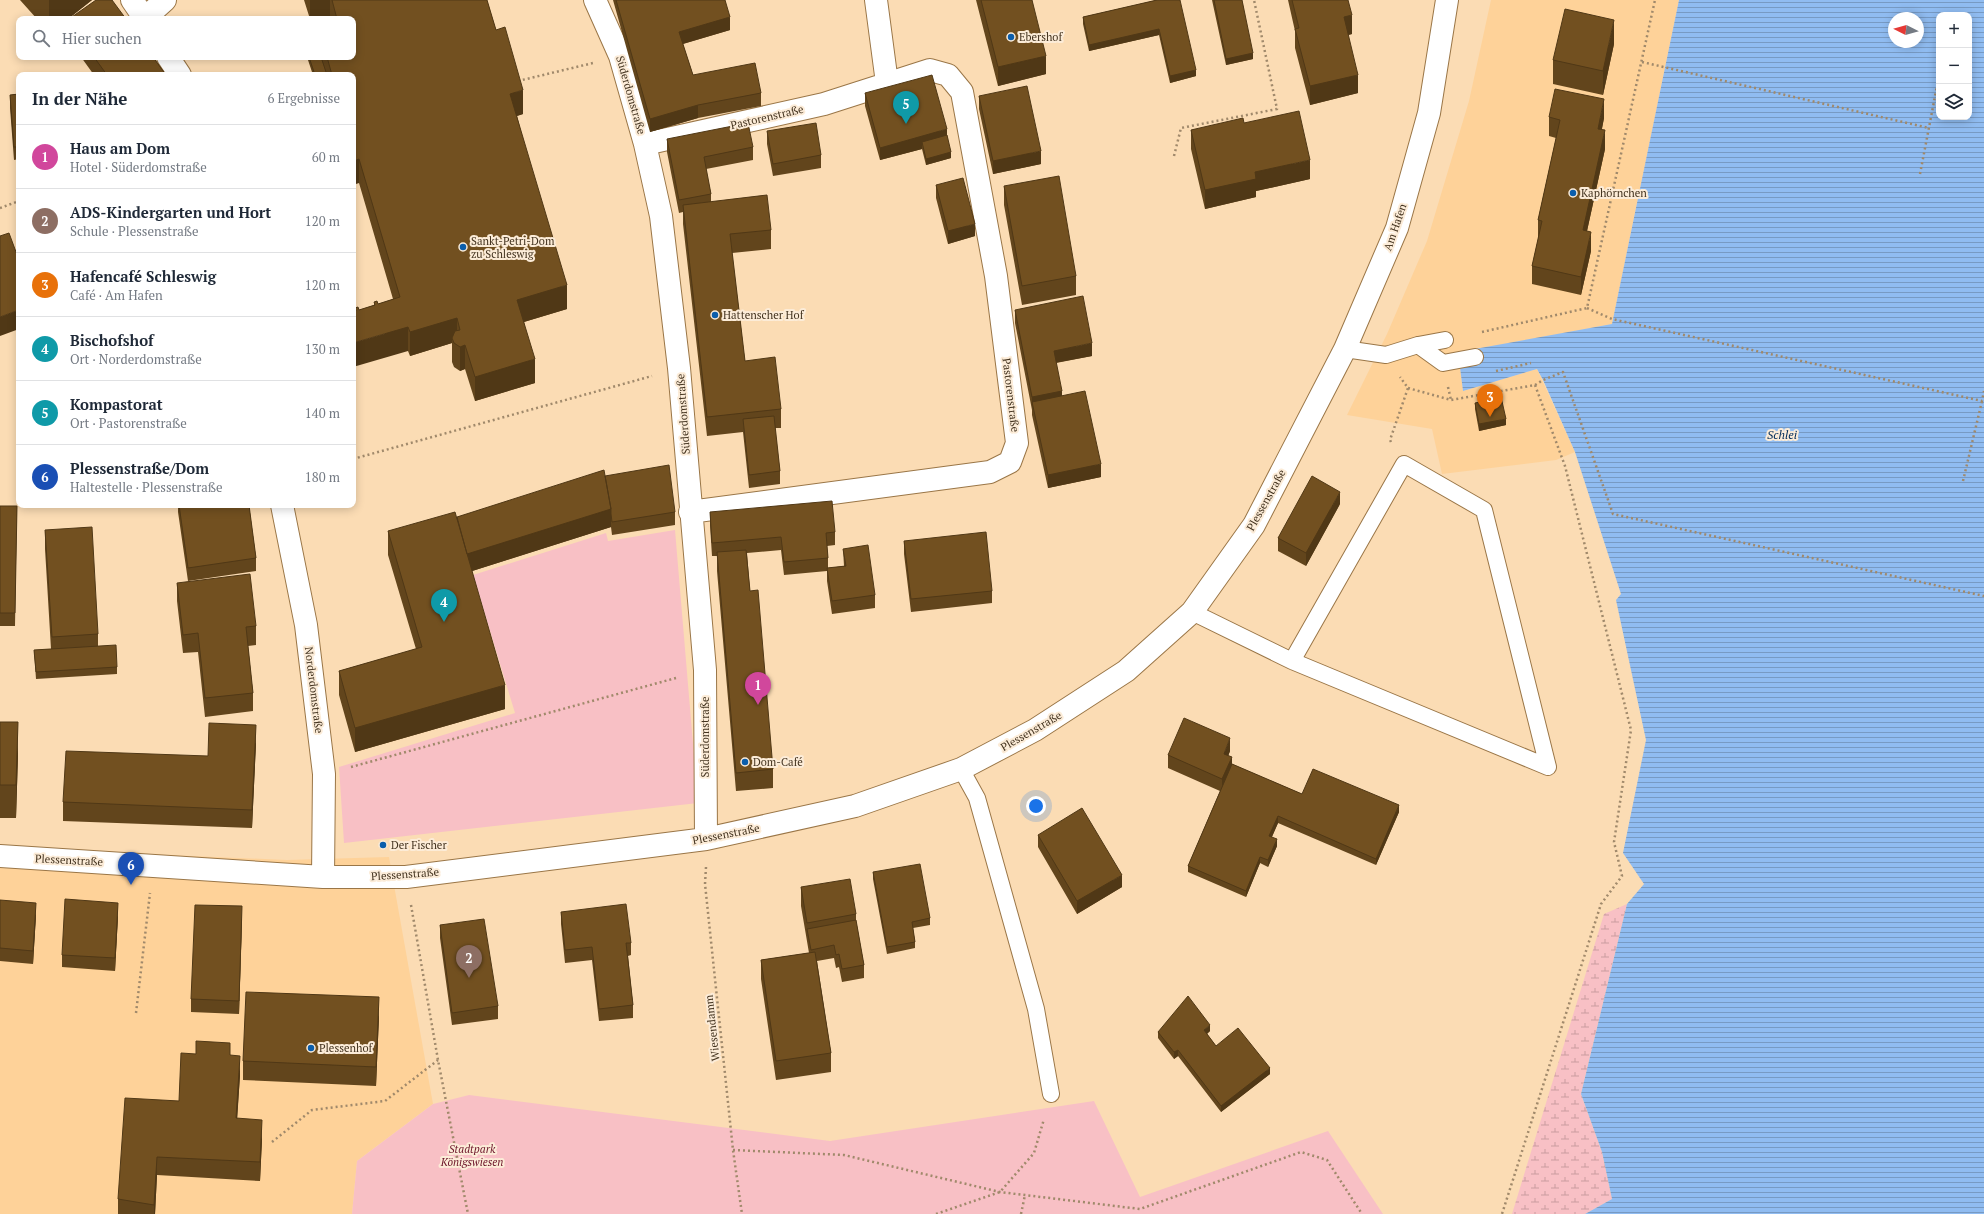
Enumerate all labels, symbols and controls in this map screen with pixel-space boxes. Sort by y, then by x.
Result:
north arrow [1888,12,1924,48]
map controls [1936,12,1972,120]
button: + [1936,12,1972,48]
search box [16,16,356,60]
icon: search [30,27,52,49]
text: Hier suchen [62,28,142,48]
place label: Ebershof [1019,30,1063,44]
marker: Ebershof [1006,32,1016,42]
button: − [1936,48,1972,84]
street label: Süderdomstraße [613,54,649,136]
button: layers [1936,84,1972,120]
text: In der Nähe [32,87,127,110]
text: 6 Ergebnisse [267,89,340,107]
pin: 5 [893,91,919,124]
street label: Pastorenstraße [729,102,805,132]
text: Haus am Dom [70,138,170,158]
text: 1 [41,148,49,166]
text: 60 m [312,148,340,166]
text: Hotel · Süderdomstraße [70,158,207,176]
place label: Kaphörnchen [1581,186,1647,200]
marker: Kaphörnchen [1568,188,1578,198]
street label: Am Hafen [1380,201,1410,252]
text: ADS-Kindergarten und Hort [70,202,271,222]
text: 2 [41,212,49,230]
text: 120 m [305,212,340,230]
text: Schule · Plessenstraße [70,222,199,240]
place label: Sankt-Petri-Dom zu Schleswig [471,234,555,261]
marker: Sankt-Petri-Dom zu Schleswig [458,242,468,252]
text: Hafencafé Schleswig [70,266,216,286]
text: 3 [41,276,49,294]
text: 120 m [305,276,340,294]
text: Café · Am Hafen [70,286,163,304]
place label: Hattenscher Hof [723,308,805,322]
marker: Hattenscher Hof [710,310,720,320]
text: Bischofshof [70,330,154,350]
text: 4 [41,340,49,358]
text: 130 m [305,340,340,358]
text: Ort · Norderdomstraße [70,350,202,368]
street label: Pastorenstraße [1000,357,1023,433]
street label: Süderdomstraße [673,373,693,455]
pin: 3 [1477,384,1503,417]
text: Kompastorat [70,394,163,414]
text: 5 [41,404,49,422]
text: 140 m [305,404,340,422]
text: Ort · Pastorenstraße [70,414,187,432]
water label: Schlei [1767,427,1798,442]
text: Plessenstraße/Dom [70,458,209,478]
street label: Plessenstraße [1243,466,1289,533]
text: 6 [41,468,49,486]
text: 180 m [305,468,340,486]
text: Haltestelle · Plessenstraße [70,478,223,496]
pin: 4 [431,589,457,622]
street label: Norderdomstraße [302,646,326,735]
pin: 1 [745,672,771,705]
street label: Süderdomstraße [698,696,712,777]
street label: Plessenstraße [998,708,1064,754]
place label: Dom-Café [753,755,803,769]
marker: Dom-Café [740,757,750,767]
your location [1026,796,1046,816]
street label: Plessenstraße [691,821,761,847]
place label: Der Fischer [391,838,447,852]
marker: Der Fischer [378,840,388,850]
street label: Plessenstraße [35,851,104,869]
pin: 6 [118,852,144,885]
street label: Plessenstraße [371,865,440,883]
pin: 2 [456,945,482,978]
street label: Wiesendamm [702,994,722,1062]
place label: Plessenhof [319,1041,374,1055]
marker: Plessenhof [306,1043,316,1053]
park label: Stadtpark Königswiesen [440,1142,503,1169]

